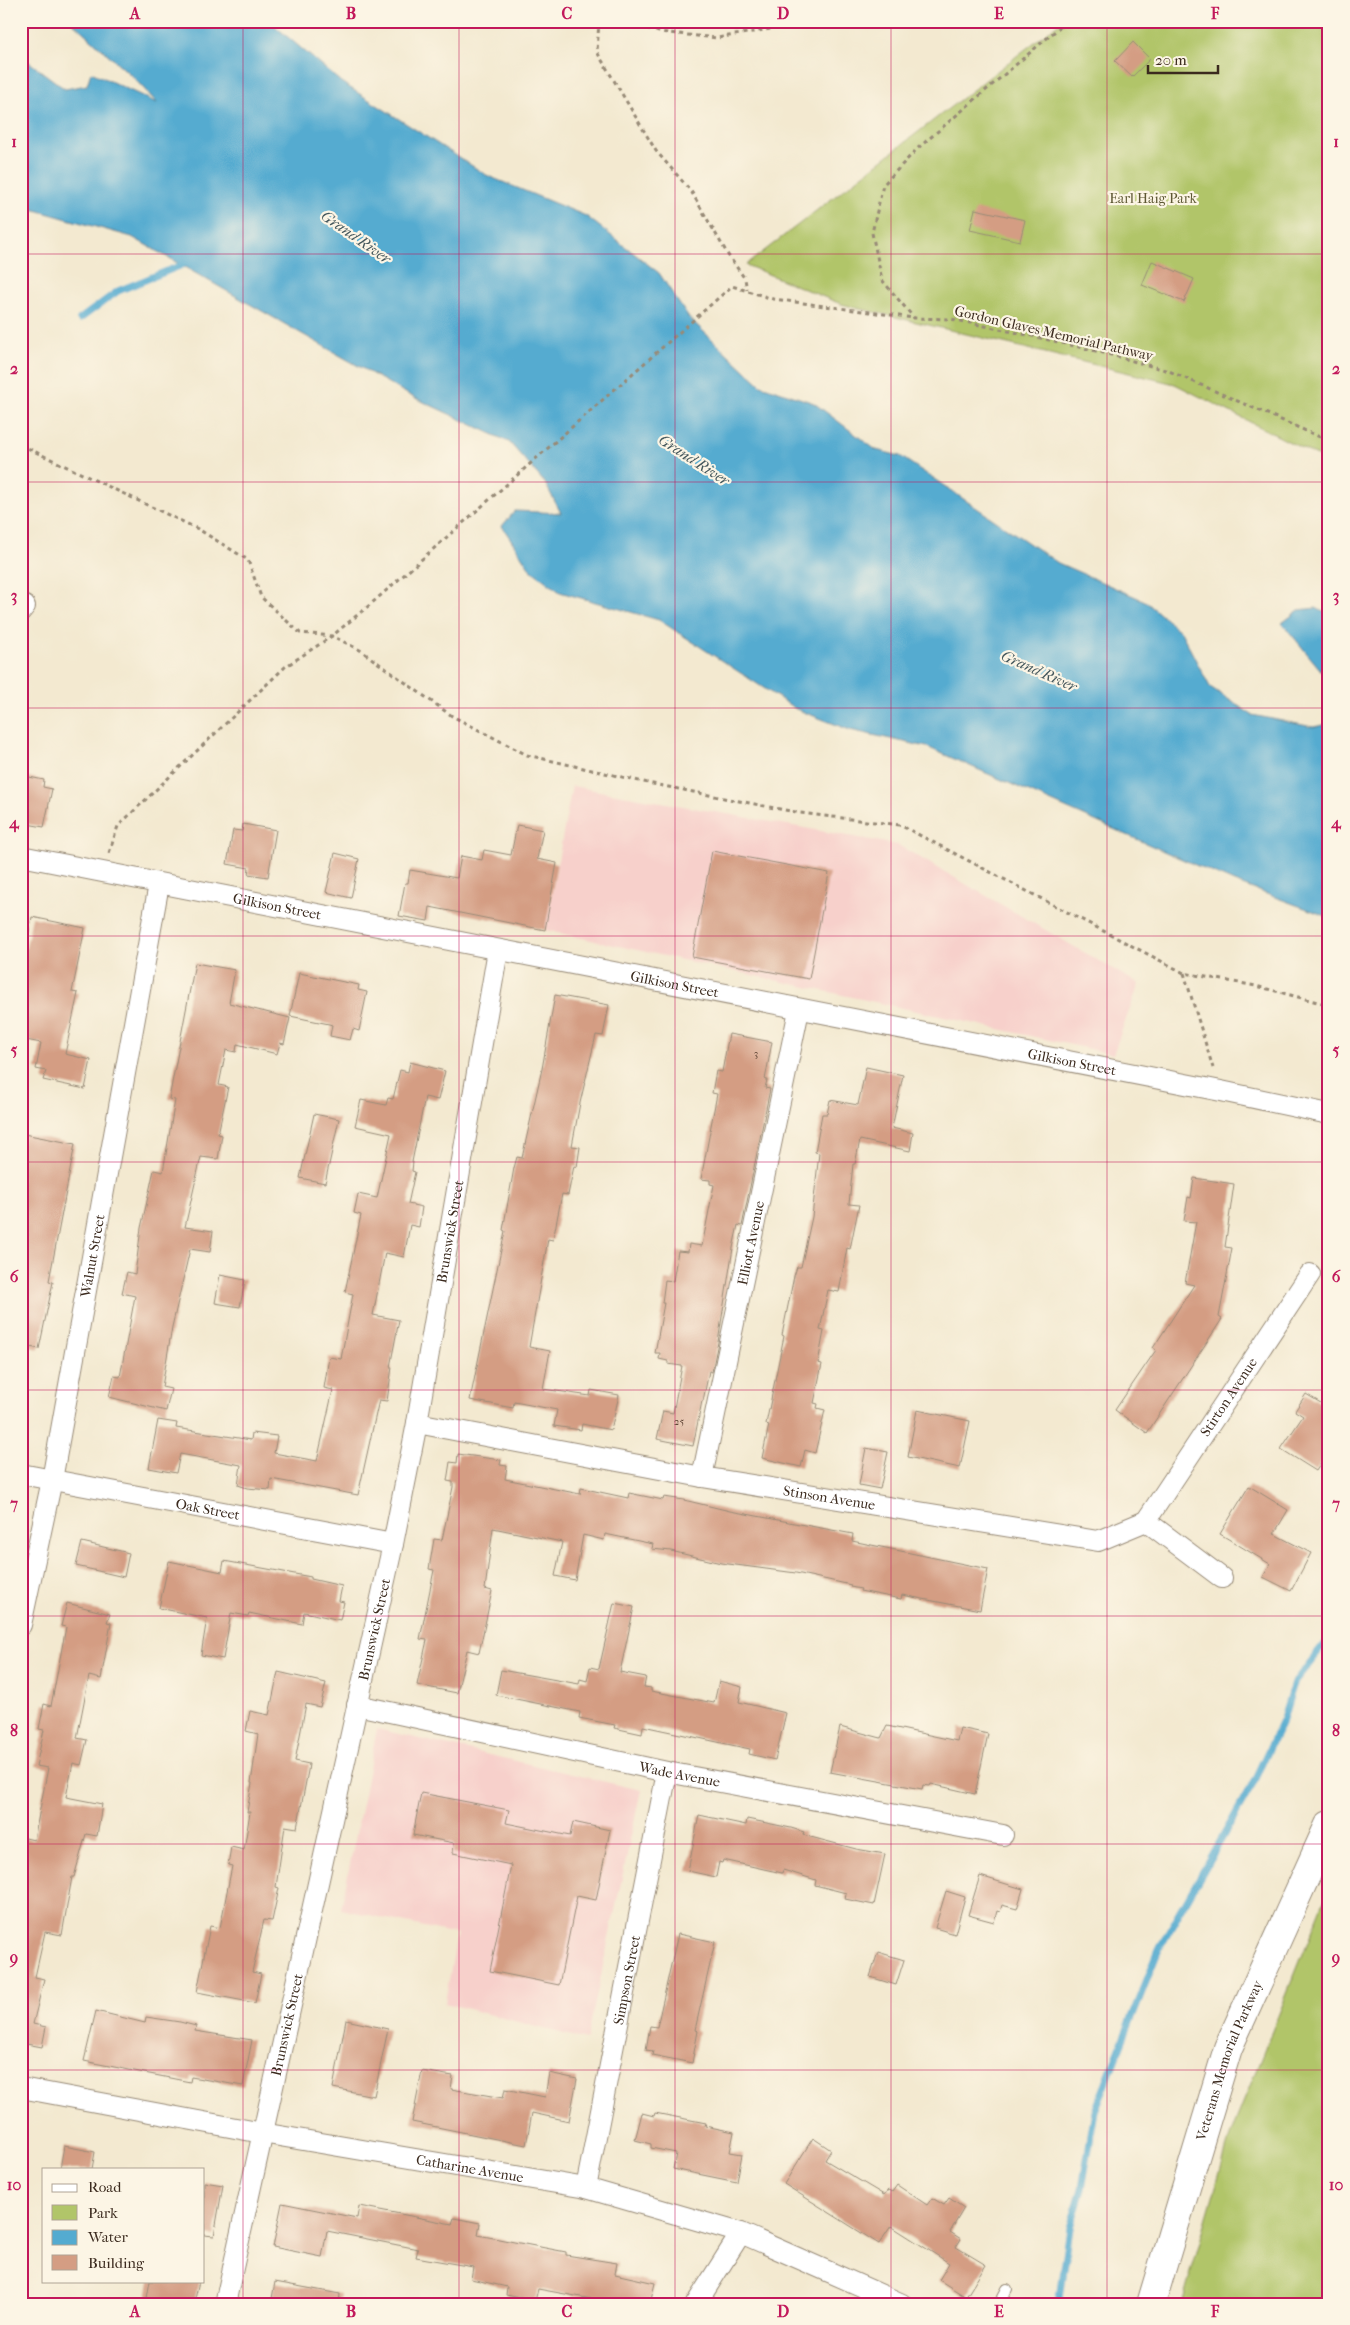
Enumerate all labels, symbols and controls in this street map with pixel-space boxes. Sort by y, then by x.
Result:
text: A [129,4,141,23]
text: B [346,4,356,23]
text: C [562,4,573,23]
text: D [777,4,789,23]
text: E [994,4,1004,23]
text: F [1210,4,1220,23]
scale bar [1148,42,1218,74]
text: 20 m [1155,51,1187,69]
text: 1 [11,132,17,151]
text: 1 [1333,132,1339,151]
park label: Earl Haig Park [1109,190,1198,207]
water label: Grand River [318,206,395,268]
street label: Gordon Glaves Memorial Pathway [953,302,1155,365]
text: 2 [10,359,18,378]
text: 2 [1332,359,1340,378]
water label: Grand River [655,430,734,490]
text: 3 [11,586,17,606]
text: 3 [1333,586,1339,606]
water label: Grand River [998,646,1081,696]
text: 4 [8,813,20,833]
text: 4 [1330,813,1342,833]
street label: Gilkison Street [231,890,323,924]
street label: Gilkison Street [629,968,720,1001]
text: 5 [11,1040,18,1059]
text: 5 [1333,1040,1340,1059]
street label: Gilkison Street [1026,1045,1118,1079]
house number: 3 [754,1047,758,1060]
street label: Brunswick Street [433,1179,467,1284]
street label: Elliott Avenue [734,1199,768,1287]
street label: Walnut Street [77,1213,109,1300]
text: 6 [10,1267,19,1286]
text: 6 [1332,1267,1341,1286]
street label: Stirton Avenue [1197,1355,1261,1440]
house number: 25 [674,1415,684,1428]
street label: Stinson Avenue [782,1482,877,1514]
text: 7 [9,1494,18,1513]
text: 7 [1331,1494,1340,1513]
street label: Oak Street [174,1495,241,1524]
street label: Brunswick Street [355,1577,394,1682]
text: 8 [10,1721,18,1740]
text: 8 [1332,1721,1340,1740]
street label: Wade Avenue [637,1758,722,1791]
street label: Simpson Street [610,1934,644,2026]
text: 9 [9,1948,18,1968]
text: 9 [1331,1948,1340,1968]
street label: Brunswick Street [268,1972,307,2078]
street label: Veterans Memorial Parkway [1192,1977,1267,2144]
street label: Catharine Avenue [415,2151,525,2186]
legend [42,2168,205,2282]
text: 10 [7,2175,21,2194]
text: 10 [1329,2175,1343,2194]
text: Road [88,2178,122,2196]
text: Park [88,2204,118,2222]
text: Water [87,2228,128,2246]
text: Building [88,2254,145,2272]
text: A [129,2302,141,2321]
text: B [346,2302,356,2321]
text: C [562,2302,573,2321]
text: D [777,2302,789,2321]
text: E [994,2302,1004,2321]
text: F [1210,2302,1220,2321]

